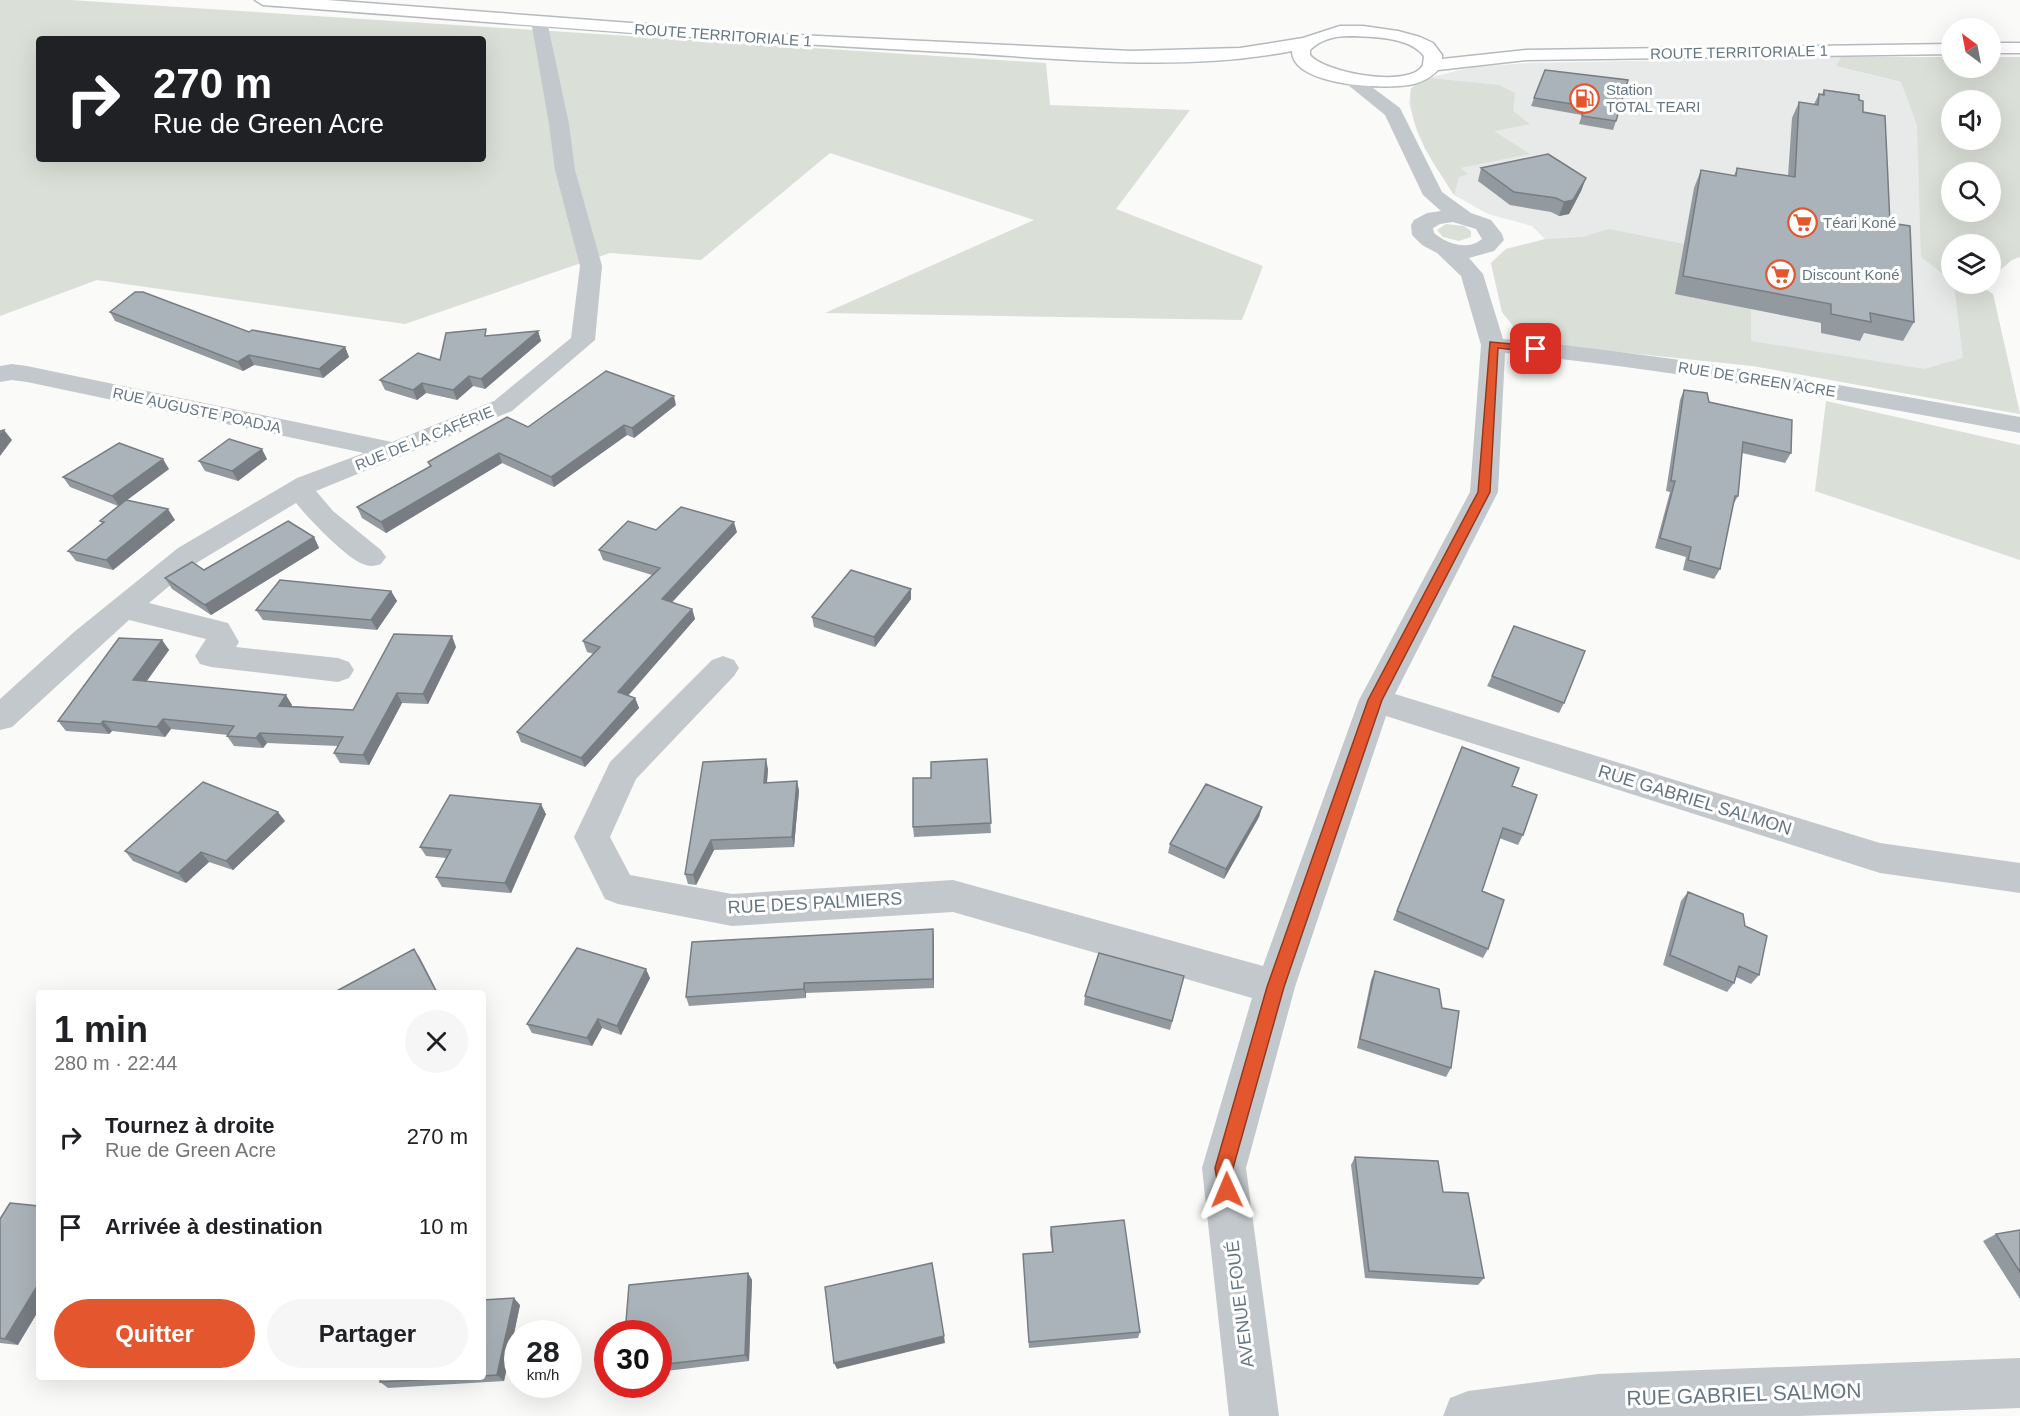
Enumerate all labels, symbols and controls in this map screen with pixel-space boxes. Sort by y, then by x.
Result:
north arrow [1941,18,2001,78]
map controls [1941,18,2001,294]
street label: ROUTE TERRITORIALE 1 [634,20,812,50]
street label: ROUTE TERRITORIALE 1 [1650,42,1828,62]
icon: right [54,60,132,138]
text: 270 m [153,60,272,107]
place label: Station TOTAL TEARI [1606,81,1700,115]
fuel station icon: Station TOTAL TEARI [1569,82,1601,114]
button: sound [1941,90,2001,150]
text: Rue de Green Acre [153,109,384,139]
button: search [1941,162,2001,222]
supermarket icon: Téari Koné [1786,206,1818,238]
place label: Téari Koné [1823,214,1896,231]
button: layers [1941,234,2001,294]
supermarket icon: Discount Koné [1765,258,1797,290]
place label: Discount Koné [1802,266,1900,283]
pin [1510,323,1561,374]
icon: arrive [1519,332,1552,365]
street label: RUE DE GREEN ACRE [1677,358,1837,400]
street label: RUE AUGUSTE POADJA [111,384,283,436]
street label: RUE DE LA CAFÉRIE [352,402,496,474]
street label: RUE GABRIEL SALMON [1596,761,1794,839]
street label: RUE DES PALMIERS [727,888,903,918]
text: 1 min [54,1009,148,1050]
button: close [405,1010,468,1073]
text: 280 m · 22:44 [54,1052,177,1074]
text: Tournez à droite [105,1113,275,1138]
icon: right [54,1121,87,1154]
text: 270 m [407,1124,468,1149]
text: Rue de Green Acre [105,1139,276,1161]
position arrow [1195,1158,1259,1222]
icon: arrive [54,1211,87,1244]
text: Arrivée à destination [105,1214,323,1239]
text: 10 m [419,1214,468,1239]
street label: AVENUE FOUÉ [1222,1239,1258,1369]
button: Quitter [54,1299,255,1368]
button: Partager [267,1299,468,1368]
speed limit sign: 30 [594,1320,672,1398]
text: 28 [526,1335,560,1368]
text: km/h [527,1366,559,1383]
street label: RUE GABRIEL SALMON [1626,1378,1862,1410]

